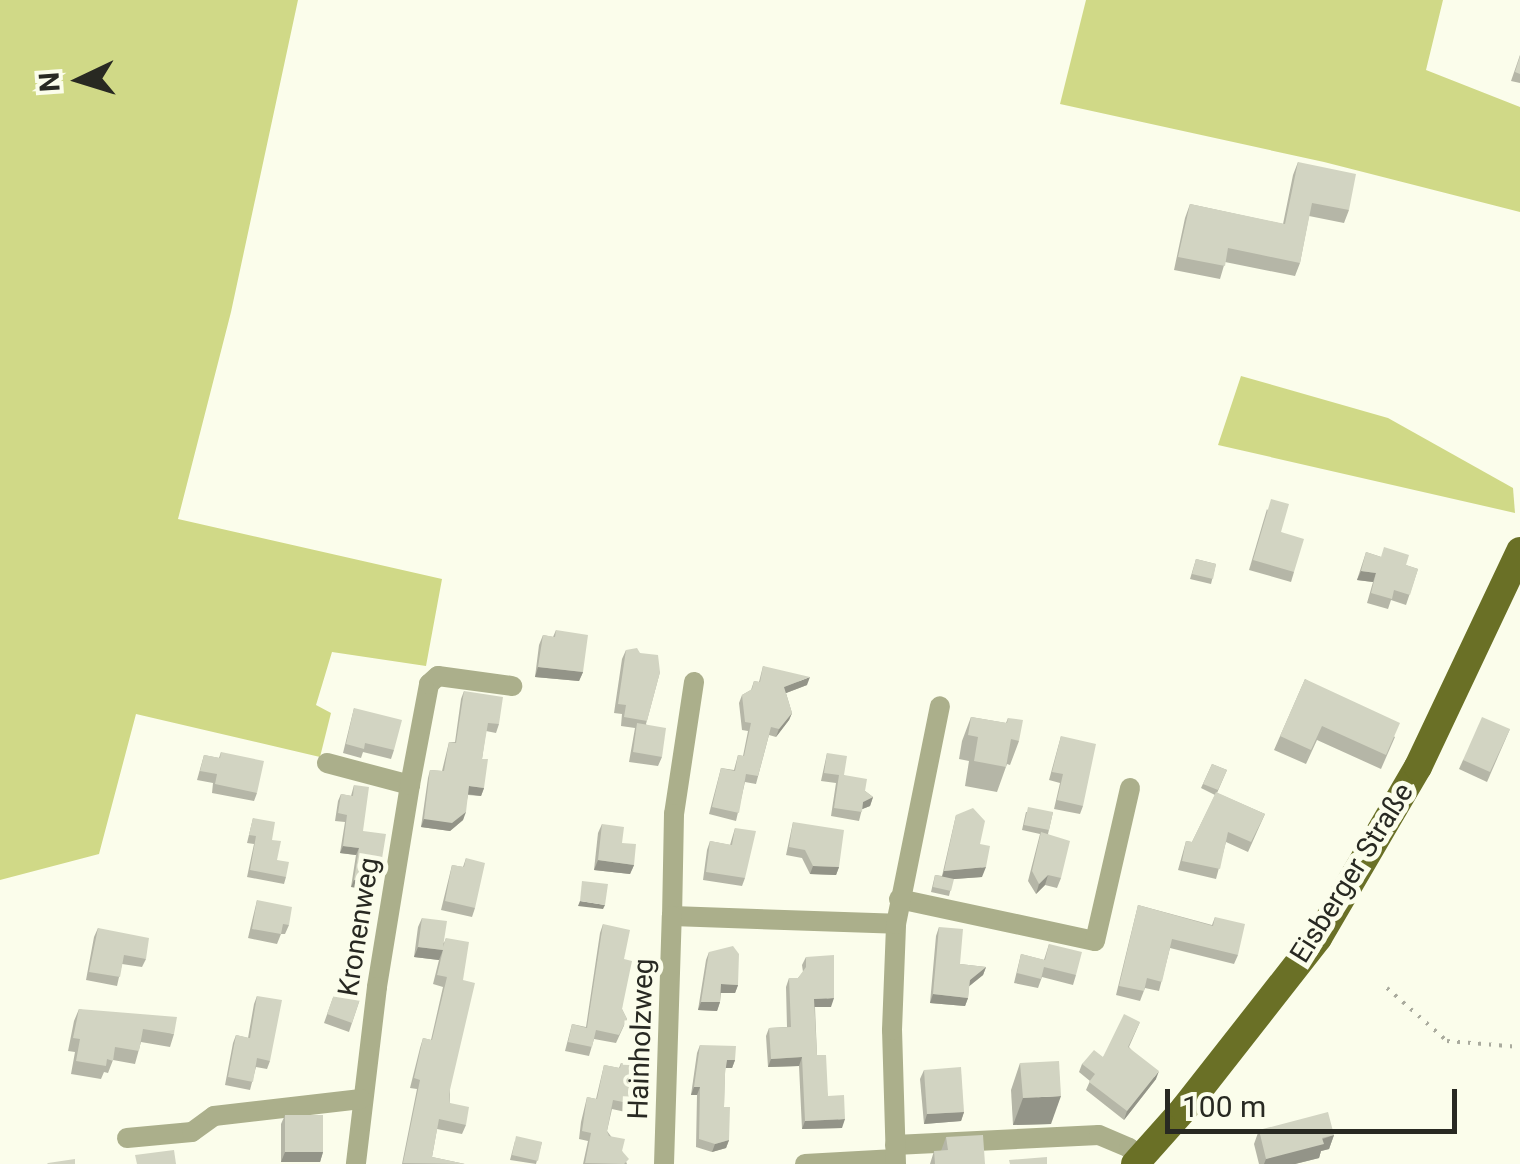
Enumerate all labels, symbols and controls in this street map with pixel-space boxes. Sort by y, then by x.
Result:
north arrow [30,30,130,130]
text: N [32,71,67,93]
street label: Eisberger Straße [1283,777,1421,969]
street label: Kronenweg [331,855,387,999]
street label: Hainholzweg [621,958,661,1120]
scale bar [1170,1069,1462,1131]
text: 100 m [1182,1089,1266,1124]

